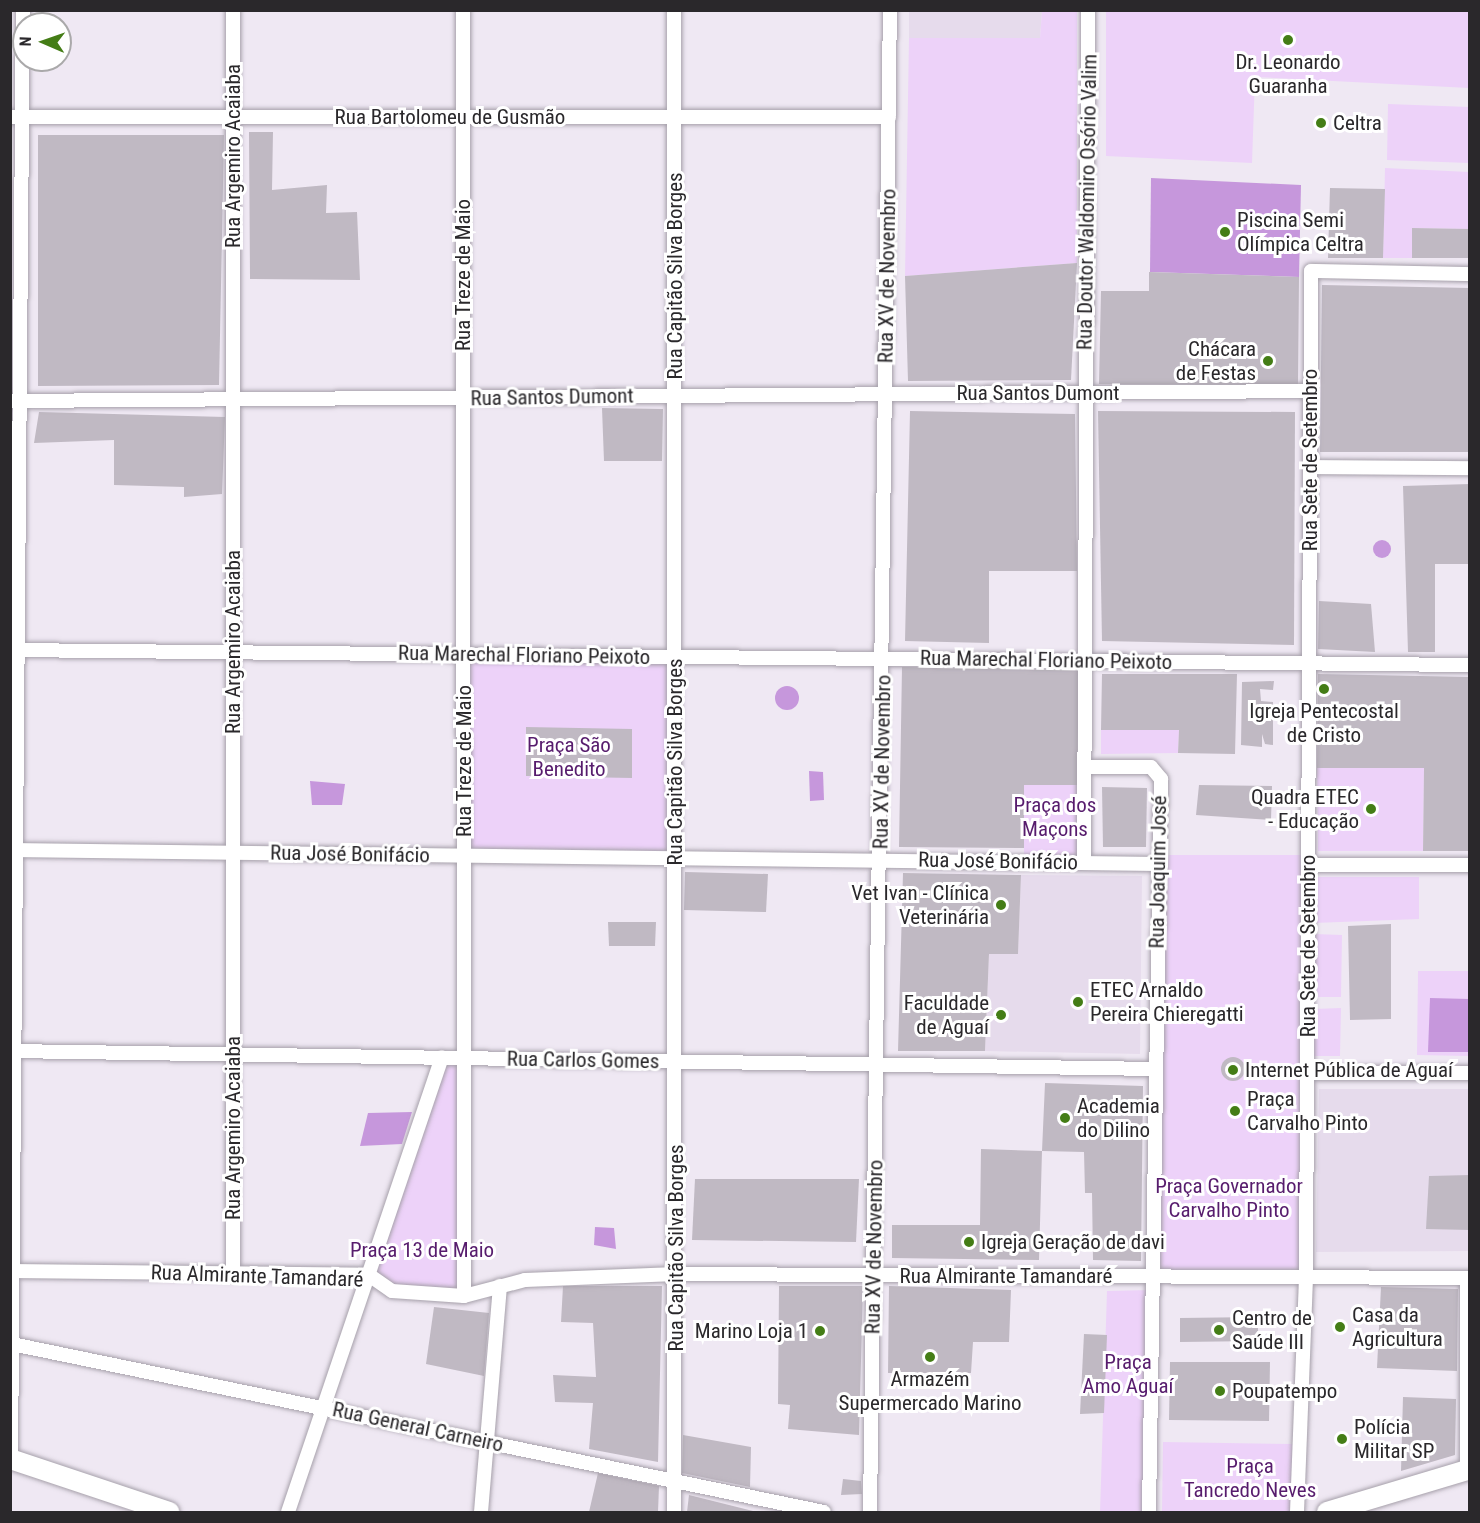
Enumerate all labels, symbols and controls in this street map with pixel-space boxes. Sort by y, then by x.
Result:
north arrow [12,12,72,72]
marker: Dr. Leonardo Guaranha [1281,33,1295,47]
text: N [16,36,35,47]
place label: Dr. Leonardo Guaranha [1235,49,1341,99]
street label: Rua Doutor Waldomiro Osório Valim [1072,54,1102,350]
street label: Rua Argemiro Acaiaba [220,64,246,248]
street label: Rua Bartolomeu de Gusmão [335,104,565,130]
place label: Celtra [1333,110,1382,136]
marker: Celtra [1314,116,1328,130]
street label: Rua Capitão Silva Borges [662,172,688,380]
street label: Rua XV de Novembro [873,189,901,363]
street label: Rua Treze de Maio [450,199,476,351]
place label: Piscina Semi Olímpica Celtra [1237,207,1364,257]
marker: Piscina Semi Olímpica Celtra [1218,225,1232,239]
place label: Chácara de Festas [1176,336,1256,386]
marker: Chácara de Festas [1261,354,1275,368]
street label: Rua Sete de Setembro [1297,369,1323,551]
street label: Rua Santos Dumont [956,380,1120,406]
street label: Rua Santos Dumont [470,383,634,411]
street label: Rua Argemiro Acaiaba [220,550,246,734]
street label: Rua Marechal Floriano Peixoto [398,640,650,670]
street label: Rua Marechal Floriano Peixoto [920,645,1172,675]
street label: Rua Capitão Silva Borges [662,658,688,866]
street label: Rua XV de Novembro [868,675,896,849]
marker: Igreja Pentecostal de Cristo [1317,682,1331,696]
street label: Rua Treze de Maio [451,685,477,837]
place label: Igreja Pentecostal de Cristo [1249,698,1399,748]
park label: Praça São Benedito [527,732,611,782]
place label: Quadra ETEC - Educação [1251,784,1359,834]
park label: Praça dos Maçons [1014,792,1096,842]
street label: Rua Joaquim José [1144,795,1172,949]
marker: Quadra ETEC - Educação [1364,802,1378,816]
street label: Rua José Bonifácio [270,840,430,868]
street label: Rua José Bonifácio [918,847,1078,875]
street label: Rua Sete de Setembro [1295,855,1321,1037]
place label: Vet Ivan - Clínica Veterinária [851,880,989,930]
marker: Vet Ivan - Clínica Veterinária [994,898,1008,912]
place label: ETEC Arnaldo Pereira Chieregatti [1090,977,1244,1027]
place label: Faculdade de Aguaí [904,990,989,1040]
marker: ETEC Arnaldo Pereira Chieregatti [1071,995,1085,1009]
marker: Faculdade de Aguaí [994,1008,1008,1022]
street label: Rua Argemiro Acaiaba [220,1036,246,1220]
street label: Rua Carlos Gomes [507,1046,659,1074]
place label: Internet Pública de Aguaí [1245,1057,1453,1083]
marker: Internet Pública de Aguaí [1226,1063,1240,1077]
place label: Praça Carvalho Pinto [1247,1086,1368,1136]
place label: Academia do Dilino [1077,1093,1160,1143]
marker: Praça Carvalho Pinto [1228,1104,1242,1118]
marker: Academia do Dilino [1058,1111,1072,1125]
street label: Rua Capitão Silva Borges [663,1144,689,1352]
street label: Rua XV de Novembro [860,1160,888,1334]
park label: Praça Governador Carvalho Pinto [1155,1173,1303,1223]
place label: Igreja Geração de davi [981,1229,1165,1255]
marker: Igreja Geração de davi [962,1235,976,1249]
park label: Praça 13 de Maio [350,1237,494,1263]
street label: Rua Almirante Tamandaré [150,1260,364,1292]
street label: Rua Almirante Tamandaré [899,1263,1113,1289]
place label: Casa da Agricultura [1352,1302,1443,1352]
place label: Centro de Saúde III [1232,1305,1312,1355]
place label: Marino Loja 1 [695,1318,808,1344]
marker: Casa da Agricultura [1333,1320,1347,1334]
marker: Centro de Saúde III [1210,1321,1228,1339]
marker: Marino Loja 1 [813,1324,827,1338]
park label: Praça Amo Aguaí [1083,1349,1173,1399]
marker: Armazém Supermercado Marino [923,1350,937,1364]
place label: Armazém Supermercado Marino [839,1366,1021,1416]
place label: Poupatempo [1232,1378,1337,1404]
marker: Poupatempo [1213,1384,1227,1398]
street label: Rua General Carneiro [330,1397,506,1457]
place label: Polícia Militar SP [1354,1414,1434,1464]
marker: Polícia Militar SP [1335,1432,1349,1446]
park label: Praça Tancredo Neves [1184,1453,1316,1503]

